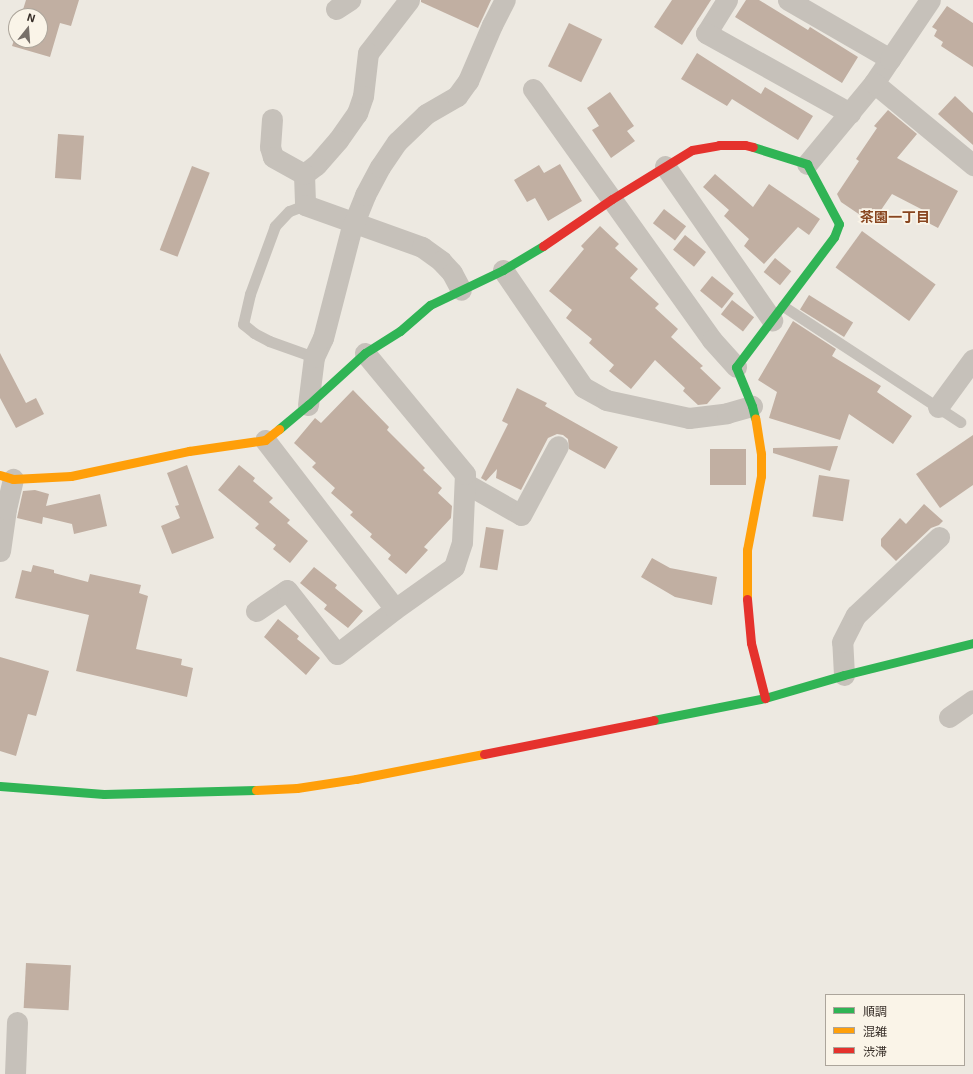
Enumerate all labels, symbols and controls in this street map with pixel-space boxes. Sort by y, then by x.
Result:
north arrow [8,8,48,48]
text: N [26,10,37,24]
district label: 茶園一丁目 [860,209,930,225]
legend [825,994,965,1066]
text: 順調 [863,1004,887,1018]
text: 混雑 [863,1024,887,1038]
text: 渋滞 [863,1044,887,1058]

